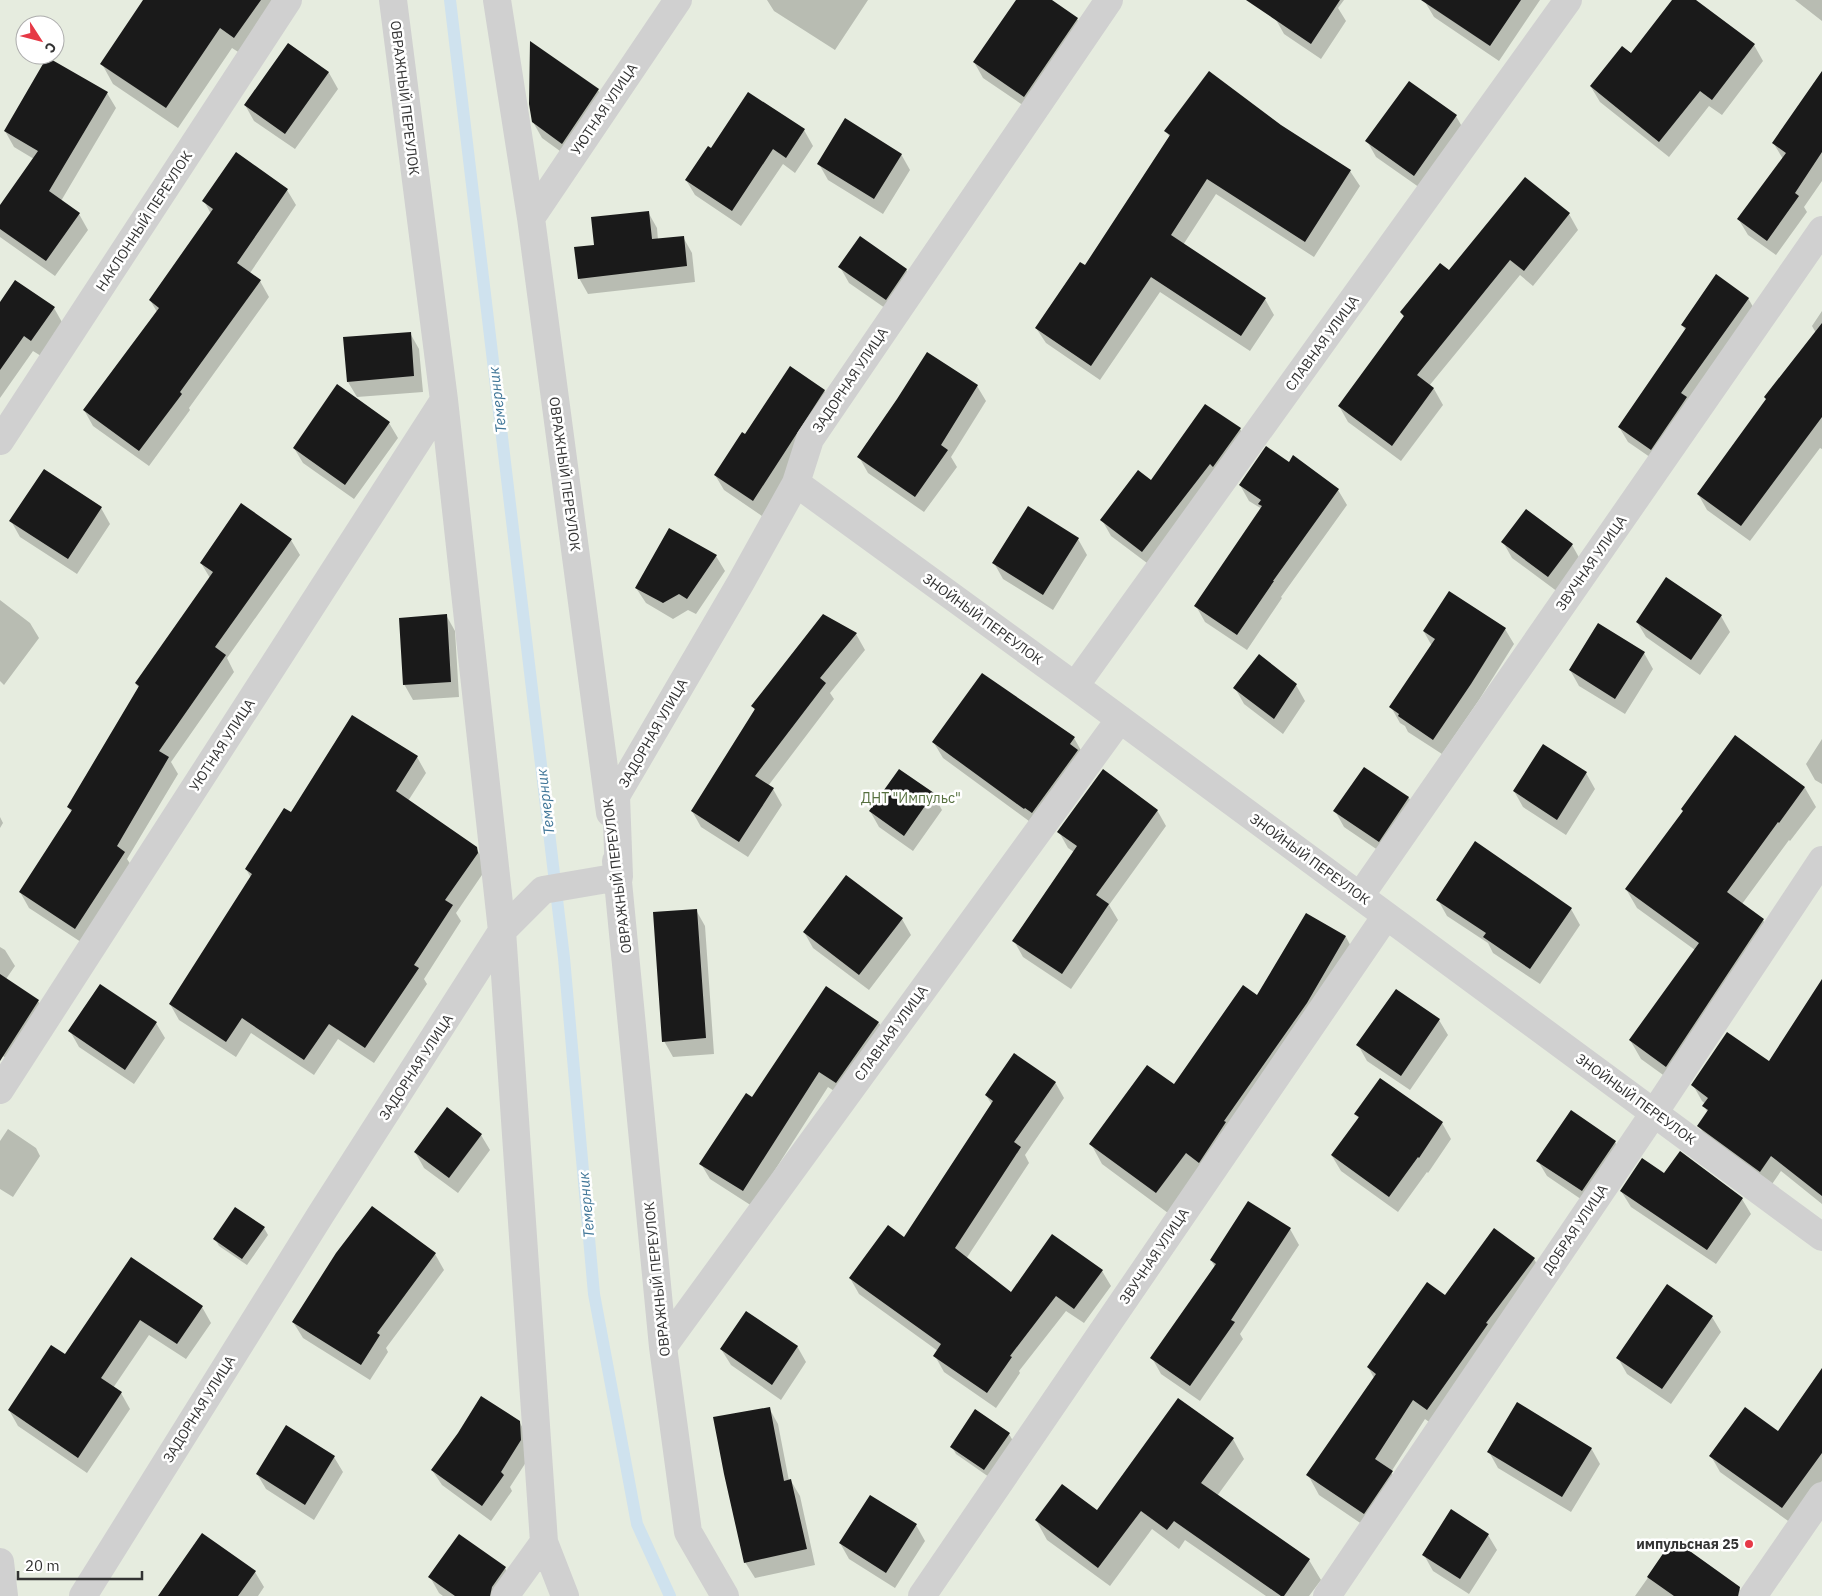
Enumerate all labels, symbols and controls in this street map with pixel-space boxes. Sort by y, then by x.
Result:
north arrow [15,15,65,65]
street label: ОВРАЖНЫЙ ПЕРЕУЛОК [387,19,424,176]
text: С [41,39,60,57]
street label: УЮТНАЯ УЛИЦА [567,60,641,158]
street label: НАКЛОННЫЙ ПЕРЕУЛОК [91,147,196,295]
street label: СЛАВНАЯ УЛИЦА [1281,292,1363,394]
street label: ЗАДОРНАЯ УЛИЦА [808,324,892,436]
water label: Темерник [483,365,510,434]
street label: ОВРАЖНЫЙ ПЕРЕУЛОК [545,395,586,552]
street label: ЗВУЧНАЯ УЛИЦА [1552,512,1630,614]
street label: ЗНОЙНЫЙ ПЕРЕУЛОК [919,569,1047,669]
street label: ЗАДОРНАЯ УЛИЦА [614,675,692,791]
street label: УЮТНАЯ УЛИЦА [185,695,259,795]
water label: Темерник [531,767,558,836]
park label: ДНТ "Импульс" [861,789,961,807]
street label: ОВРАЖНЫЙ ПЕРЕУЛОК [598,798,635,955]
street label: ЗНОЙНЫЙ ПЕРЕУЛОК [1246,809,1374,909]
street label: СЛАВНАЯ УЛИЦА [850,982,932,1084]
street label: ЗАДОРНАЯ УЛИЦА [375,1010,457,1123]
street label: ЗНОЙНЫЙ ПЕРЕУЛОК [1572,1049,1700,1149]
water label: Темерник [574,1170,598,1239]
street label: ДОБРАЯ УЛИЦА [1538,1181,1612,1277]
street label: ОВРАЖНЫЙ ПЕРЕУЛОК [639,1201,674,1358]
street label: ЗВУЧНАЯ УЛИЦА [1115,1205,1193,1307]
street label: ЗАДОРНАЯ УЛИЦА [159,1352,239,1466]
place label: импульсная 25 [1636,1535,1739,1553]
marker: импульсная 25 [1743,1538,1755,1550]
scale bar [18,1548,141,1580]
text: 20 m [25,1556,60,1575]

